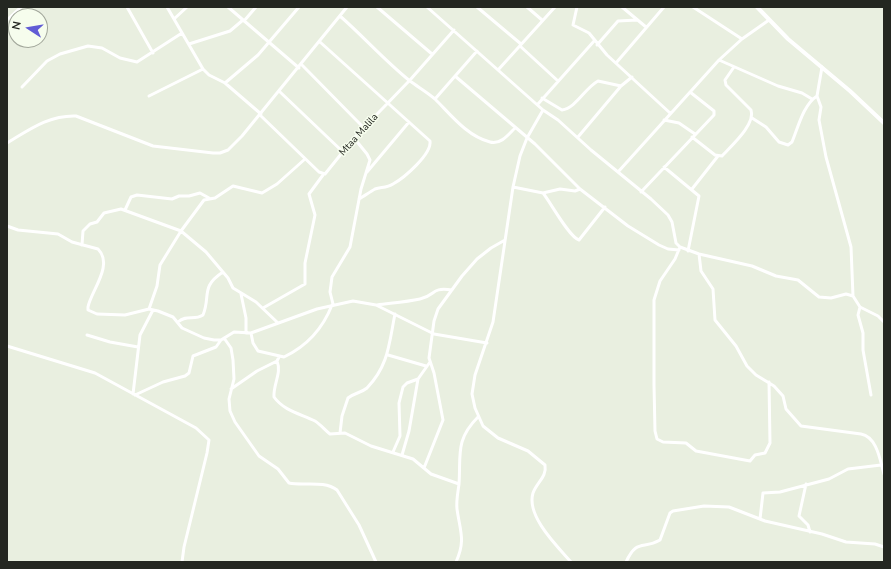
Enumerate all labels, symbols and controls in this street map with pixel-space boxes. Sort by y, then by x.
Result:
north arrow [8,8,48,48]
text: N [9,20,25,31]
street label: Mtaa Malila [337,111,381,159]

